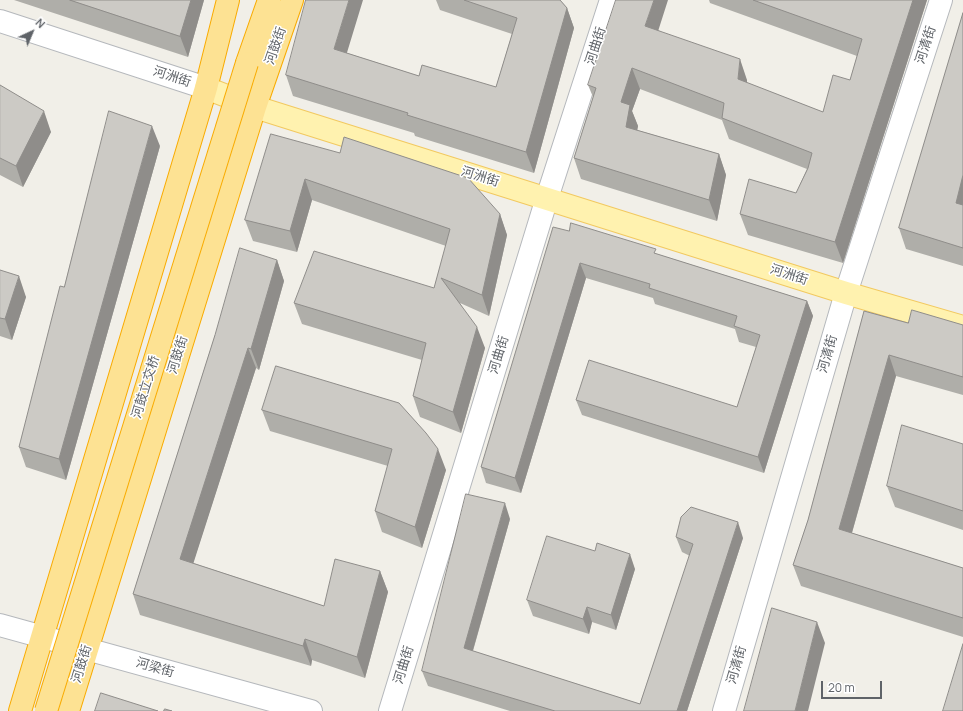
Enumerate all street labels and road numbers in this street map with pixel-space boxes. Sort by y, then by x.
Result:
street label: 河清街 [913,24,939,66]
street label: 河鼓街 [262,25,290,67]
street label: 河曲街 [583,25,609,67]
street label: 河洲街 [151,64,193,90]
street label: 河洲街 [459,164,501,190]
street label: 河洲街 [768,262,810,288]
street label: 河清街 [815,333,841,375]
street label: 河鼓街 [165,334,191,376]
street label: 河曲街 [486,334,512,376]
street label: 河鼓立交桥 [129,354,163,420]
street label: 河鼓街 [69,643,95,685]
street label: 河曲街 [391,644,417,686]
street label: 河清街 [724,644,750,686]
street label: 河梁街 [134,655,176,681]

